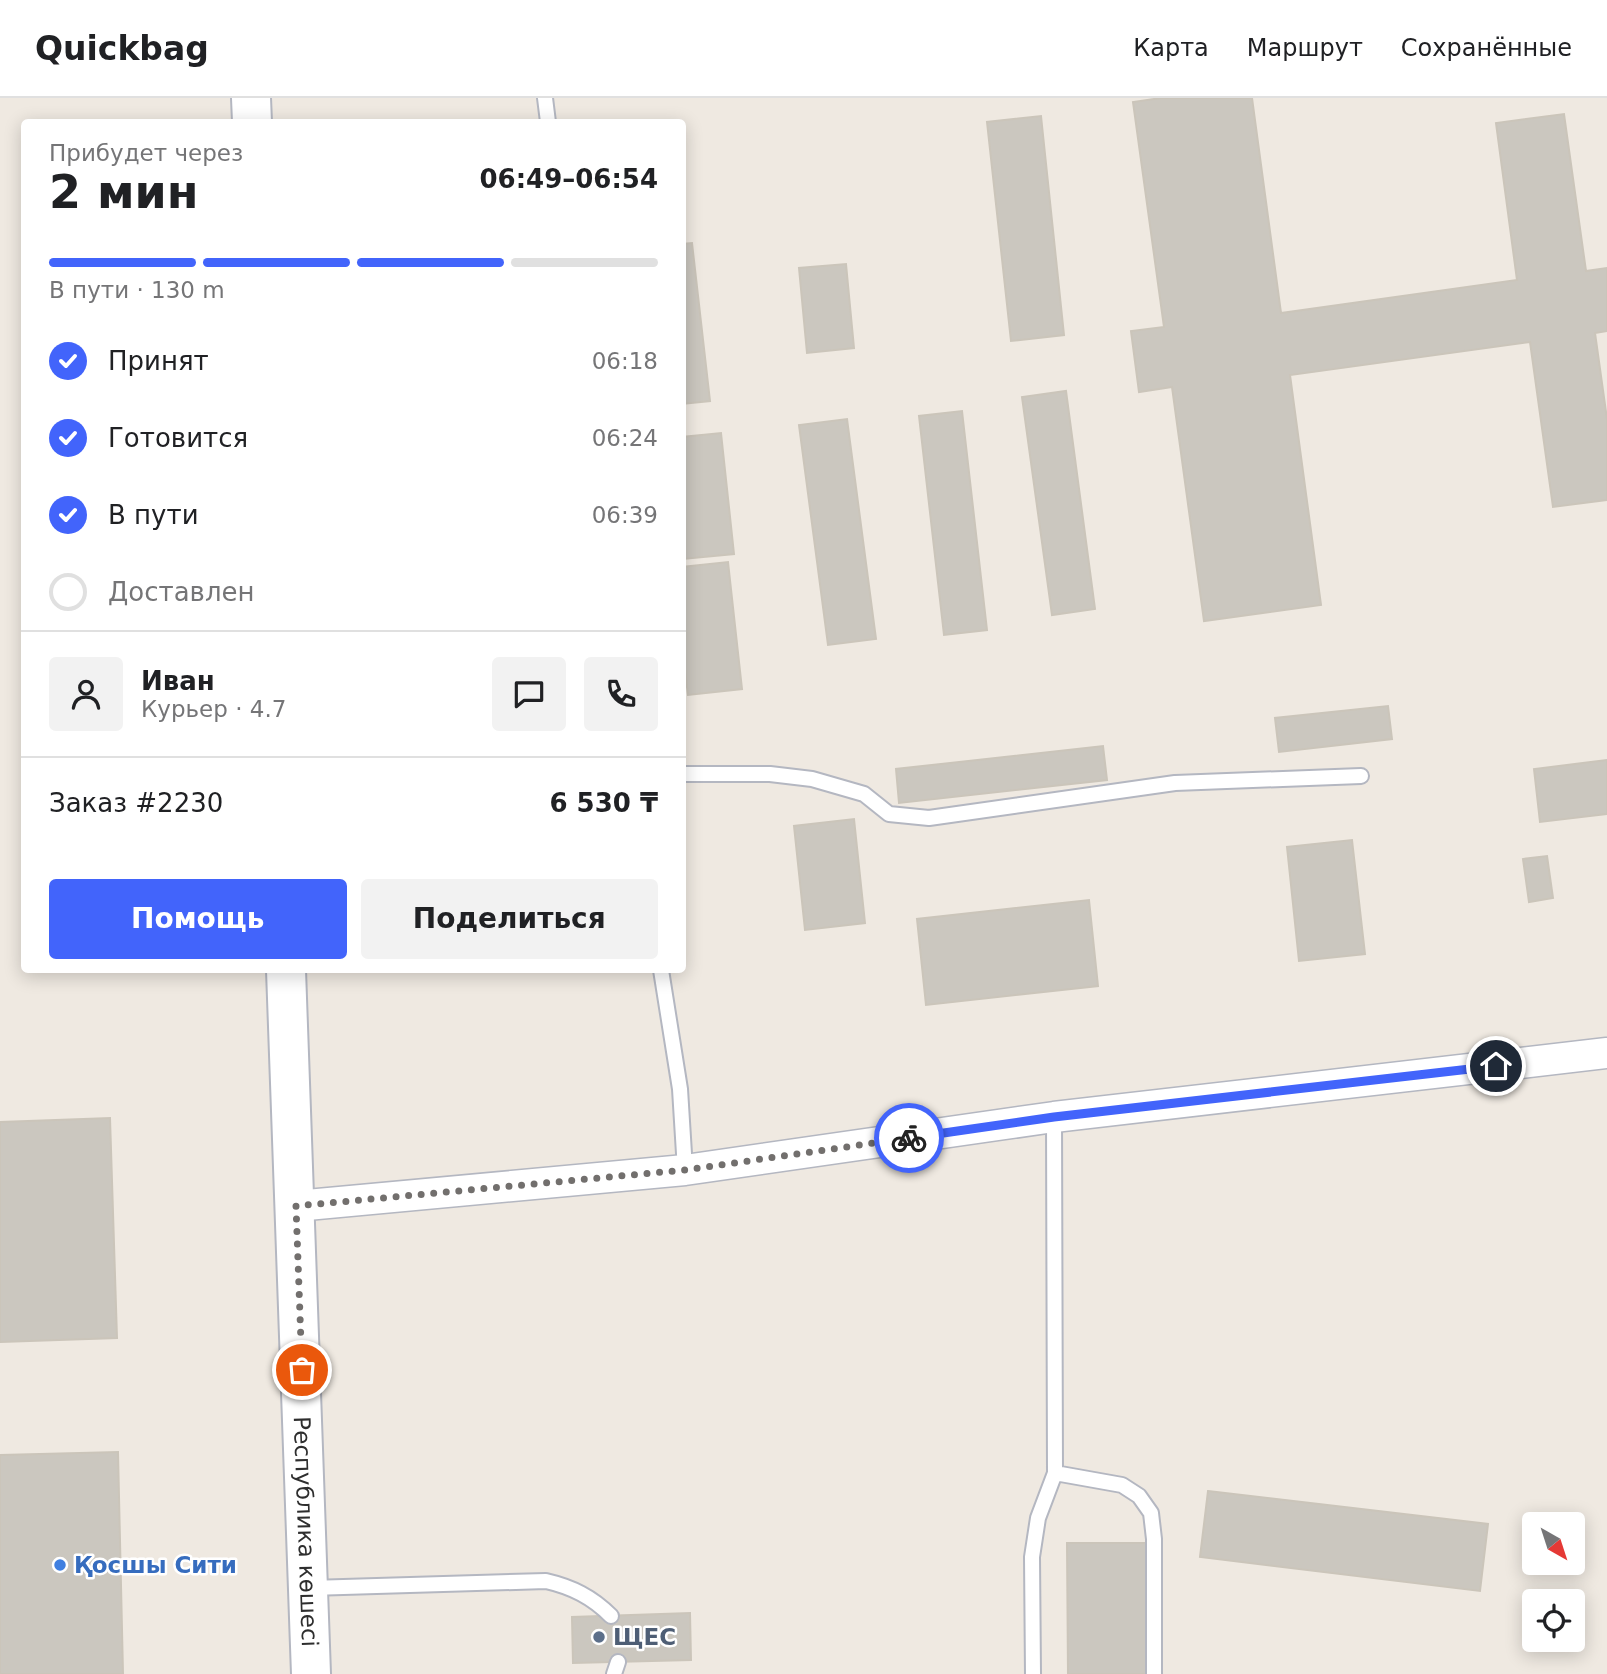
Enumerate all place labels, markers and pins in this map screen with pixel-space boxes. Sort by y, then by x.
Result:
pin [1466,1036,1526,1096]
pin [272,1340,332,1400]
place label: Қосшы Сити [74,1552,237,1578]
marker: Қосшы Сити [52,1557,68,1573]
place label: ЩЕС [613,1624,676,1650]
marker: ЩЕС [591,1629,607,1645]

